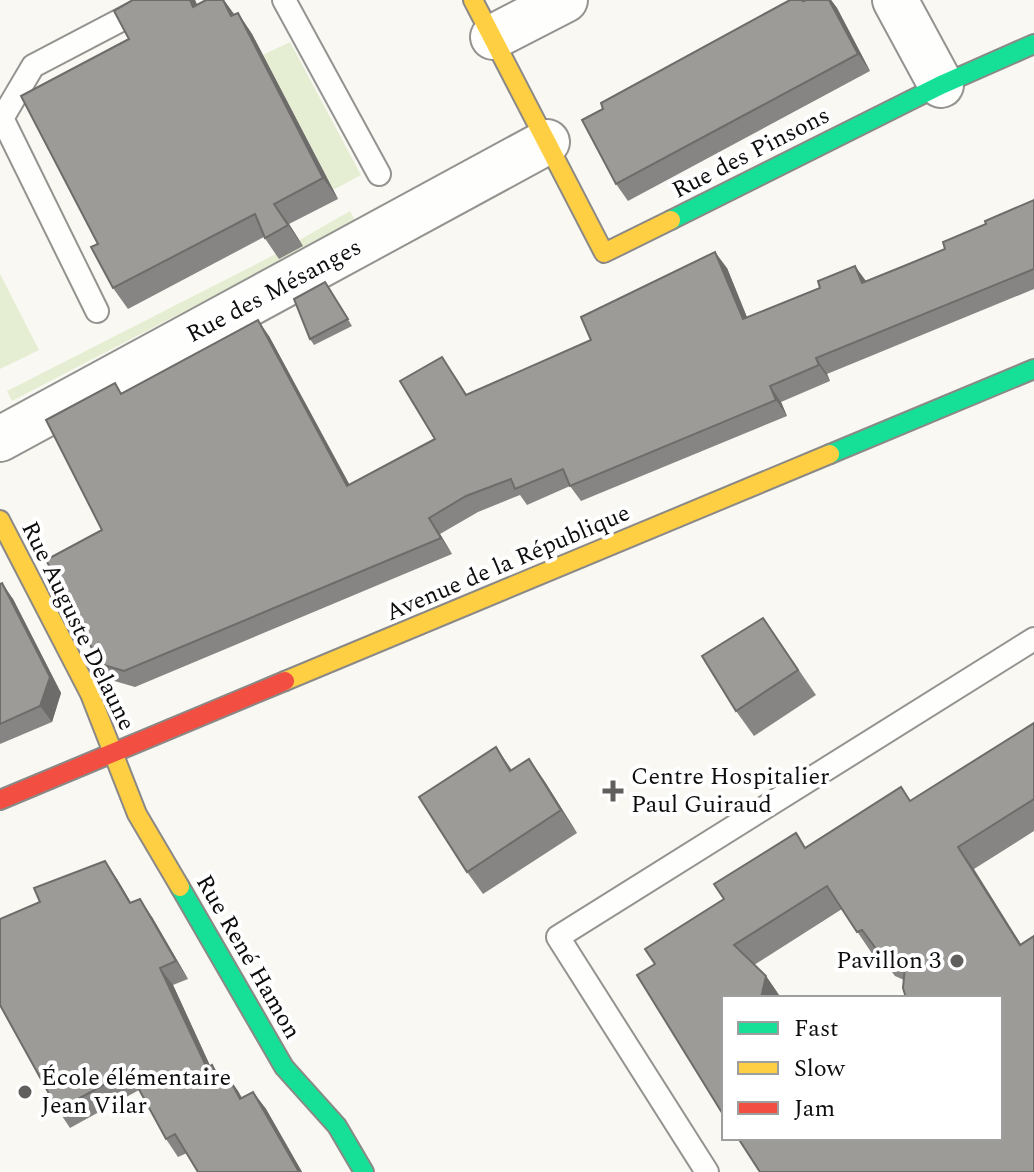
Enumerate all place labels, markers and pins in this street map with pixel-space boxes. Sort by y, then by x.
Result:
place label: Centre Hospitalier Paul Guiraud [631,759,830,823]
marker: Centre Hospitalier Paul Guiraud [602,780,624,802]
place label: Pavillon 3 [836,943,941,979]
marker: Pavillon 3 [948,952,966,970]
place label: École élémentaire Jean Vilar [41,1060,231,1124]
marker: École élémentaire Jean Vilar [16,1083,34,1101]

